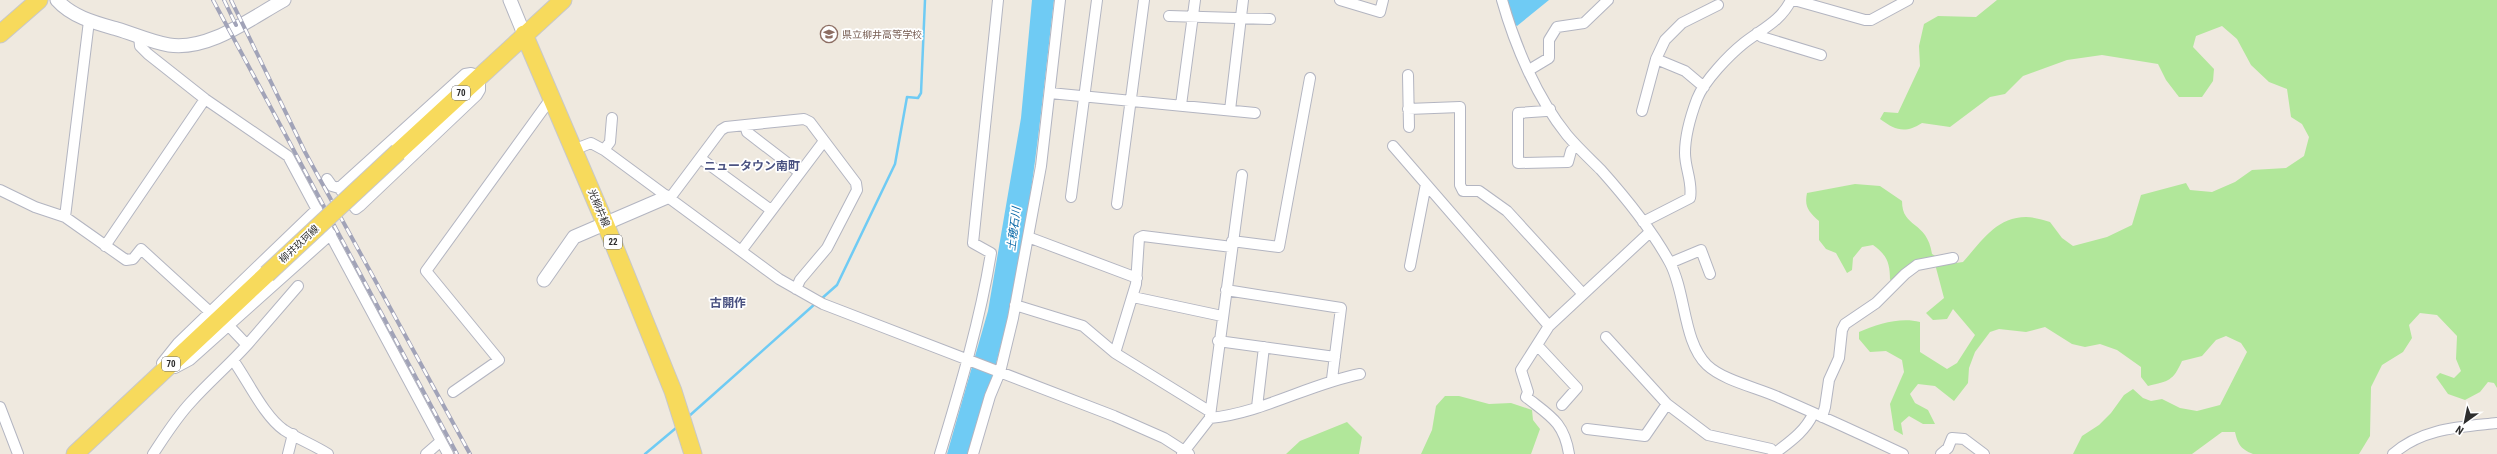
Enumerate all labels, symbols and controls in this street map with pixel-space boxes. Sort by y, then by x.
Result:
school or university icon: 県立柳井高等学校 [819,24,839,44]
place label: 県立柳井高等学校 [842,29,922,40]
road number: 70 [452,86,470,100]
district label: ニュータウン南町 [704,159,800,173]
street label: 光柳井線 [586,187,612,229]
water label: 土穂石川 [1005,205,1023,252]
street label: 柳井玖珂線 [277,223,321,265]
road number: 22 [604,235,622,249]
district label: 古開作 [710,296,746,310]
road number: 70 [162,357,180,371]
north arrow [2445,402,2485,442]
text: N [2453,423,2466,437]

